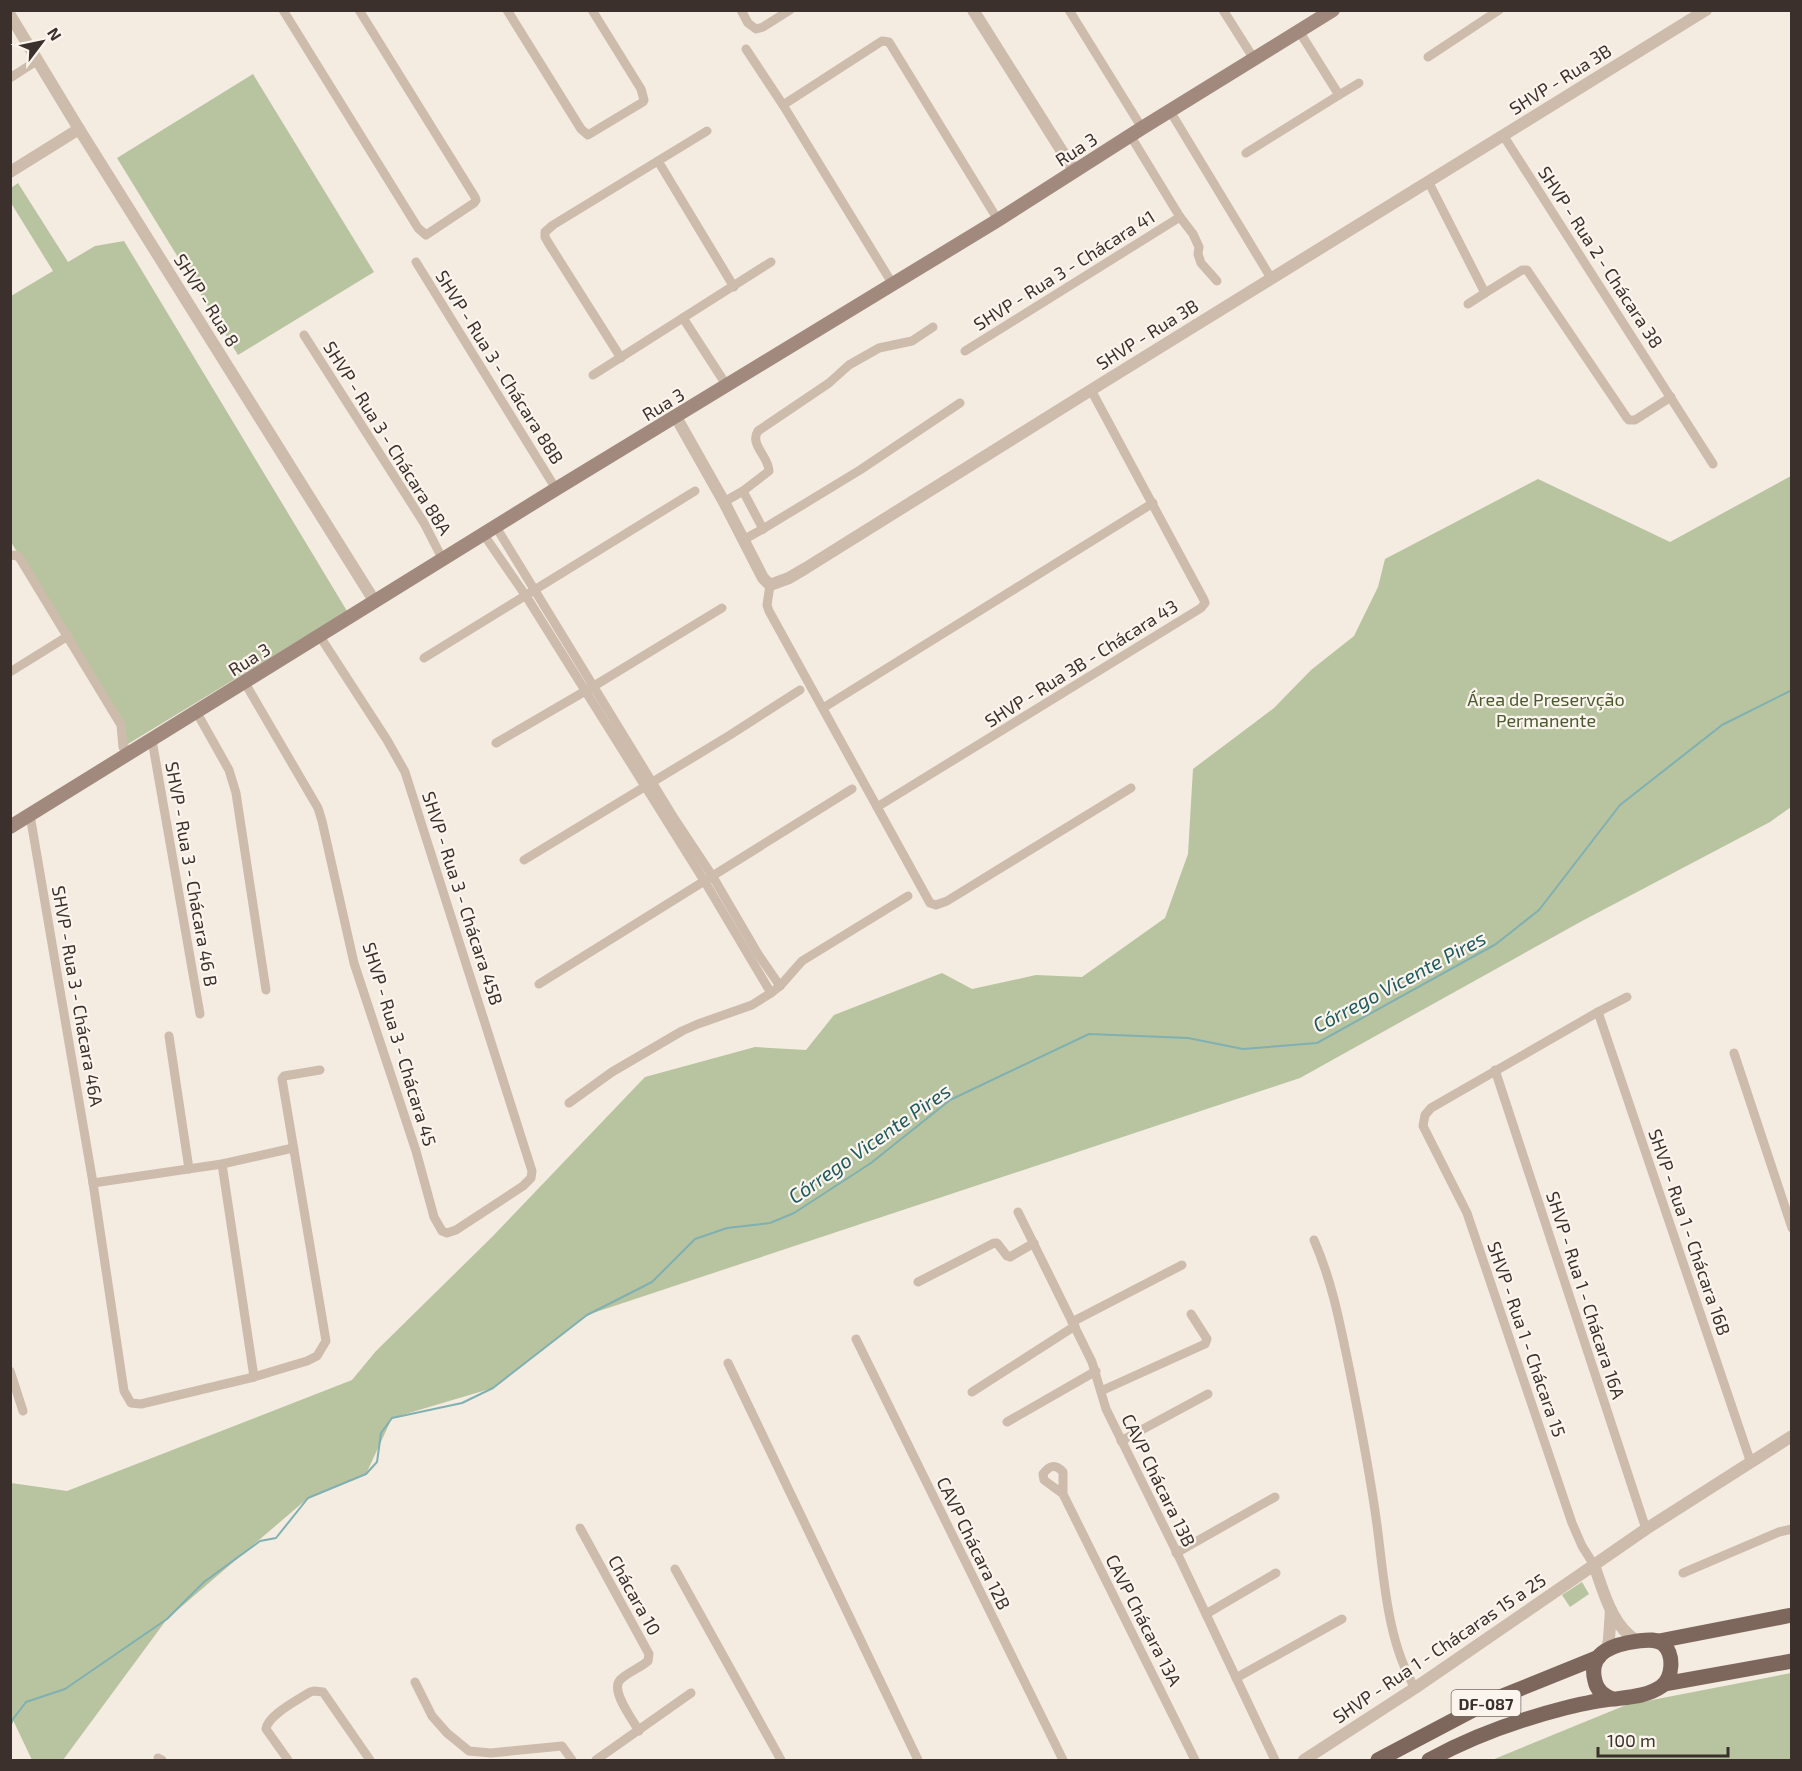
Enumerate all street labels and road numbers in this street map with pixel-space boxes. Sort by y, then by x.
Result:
street label: SHVP - Rua 3B [1505,39,1615,119]
street label: Rua 3 [1051,127,1101,171]
street label: SHVP - Rua 2 - Chácara 38 [1534,162,1668,352]
street label: SHVP - Rua 3 - Chácara 41 [969,205,1159,335]
street label: SHVP - Rua 8 [170,249,244,351]
street label: SHVP - Rua 3 - Chácara 88B [431,266,569,468]
street label: SHVP - Rua 3B [1092,294,1202,374]
street label: SHVP - Rua 3 - Chácara 88A [319,337,457,540]
street label: Rua 3 [638,383,688,425]
street label: SHVP - Rua 3B - Chácara 43 [980,594,1182,732]
street label: Rua 3 [224,638,274,680]
street label: SHVP - Rua 3 - Chácara 46 B [161,760,223,988]
street label: SHVP - Rua 3 - Chácara 45B [418,788,508,1008]
street label: SHVP - Rua 3 - Chácara 46A [48,884,108,1109]
street label: SHVP - Rua 3 - Chácara 45 [358,939,442,1149]
street label: SHVP - Rua 1 - Chácara 16B [1644,1126,1736,1338]
street label: SHVP - Rua 1 - Chácara 16A [1542,1188,1630,1402]
street label: SHVP - Rua 1 - Chácara 15 [1483,1238,1571,1440]
street label: CAVP Chácara 13B [1117,1410,1201,1550]
street label: CAVP Chácara 12B [932,1473,1016,1613]
street label: CAVP Chácara 13A [1101,1550,1187,1690]
street label: Chácara 10 [604,1551,666,1639]
street label: SHVP - Rua 1 - Chácaras 15 a 25 [1328,1568,1550,1728]
road number: DF-087 [1452,1690,1520,1716]

